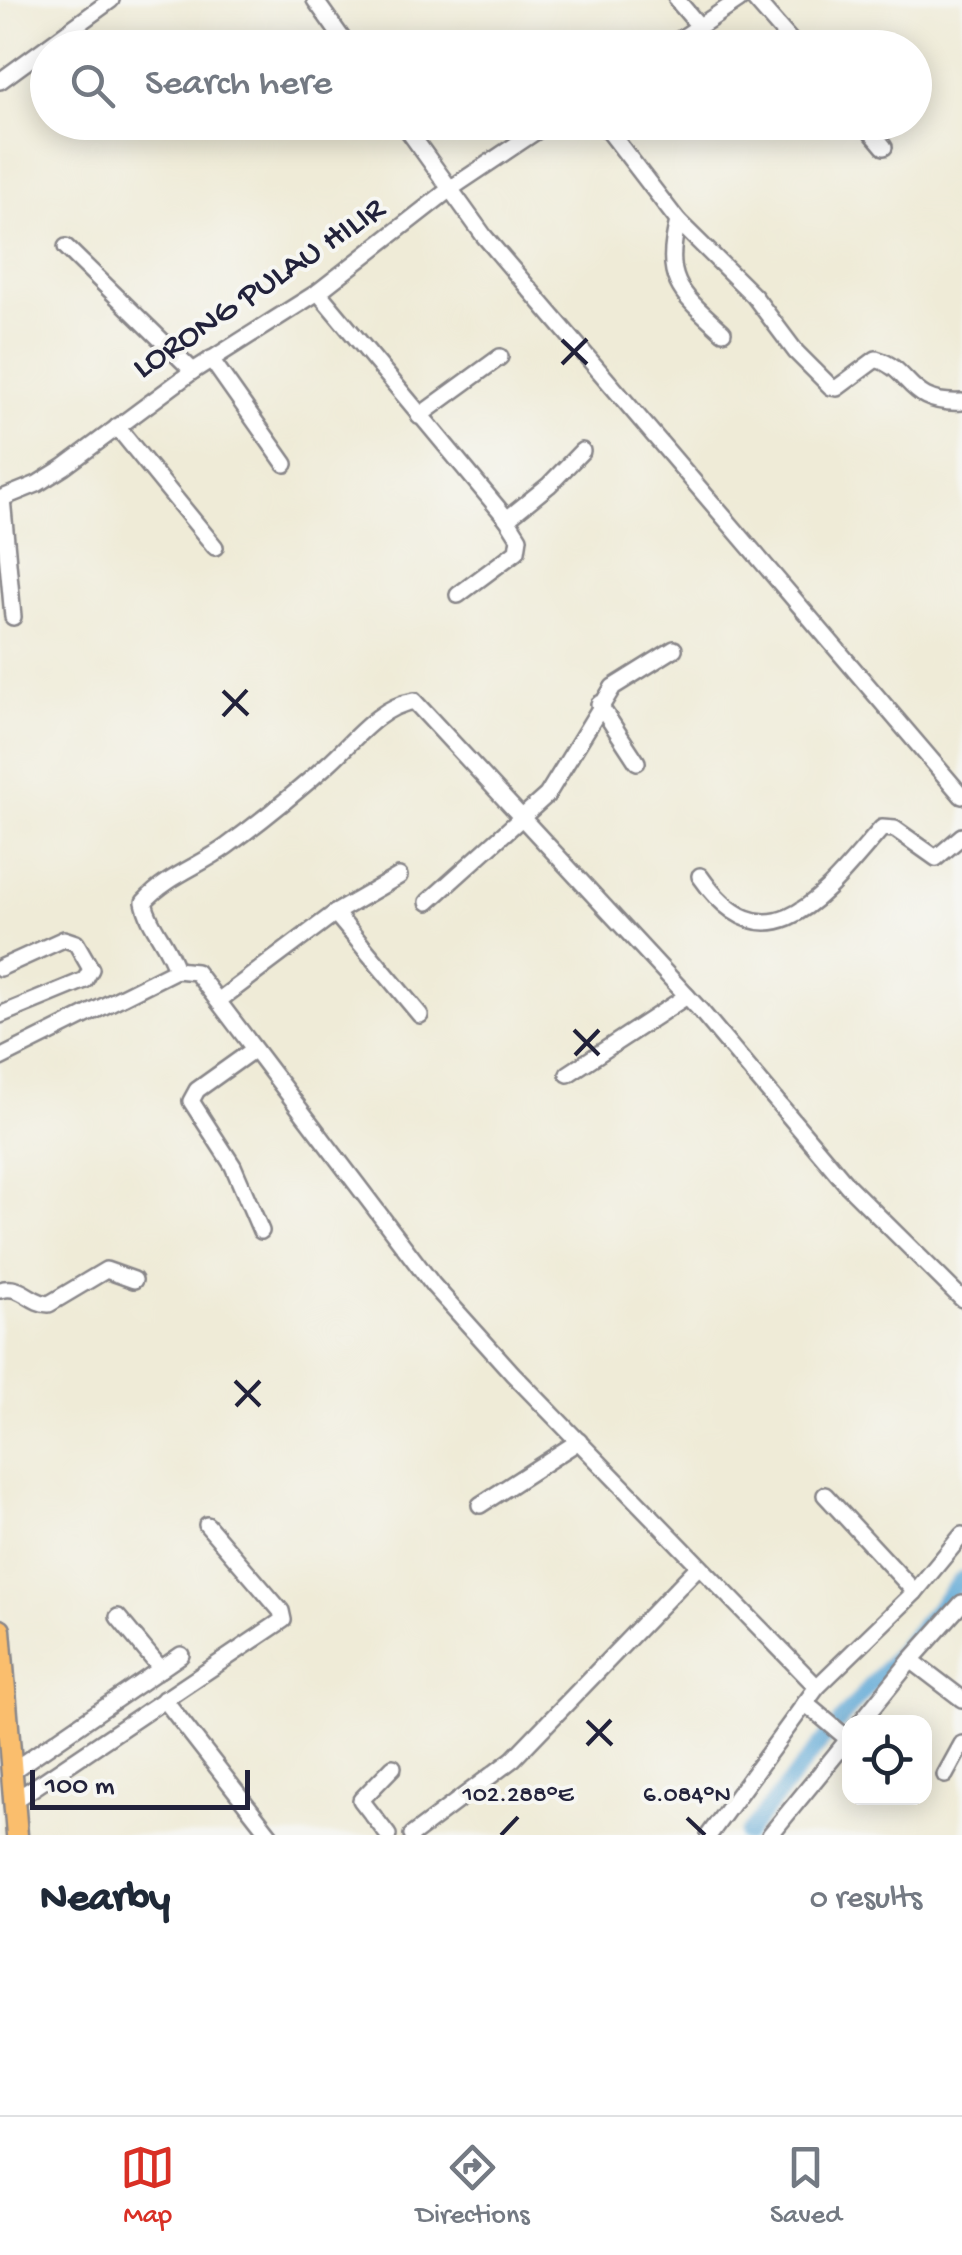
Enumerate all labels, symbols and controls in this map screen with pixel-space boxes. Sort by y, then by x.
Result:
search box [30,30,932,140]
icon: search [65,58,120,113]
text: Search here [145,63,332,107]
street label: LORONG PULAU HILIR [126,189,396,390]
map controls [842,1715,932,1805]
button: locate [842,1715,932,1805]
scale bar [30,1765,250,1810]
text: 100 m [45,1771,115,1804]
text: 102.288°E [462,1782,575,1811]
text: 6.084°N [643,1782,731,1811]
text: Nearby [40,1876,170,1925]
text: 0 results [810,1881,922,1919]
tab: Map [120,2140,175,2233]
tab: Directions [416,2140,530,2233]
tab: Saved [770,2140,842,2233]

